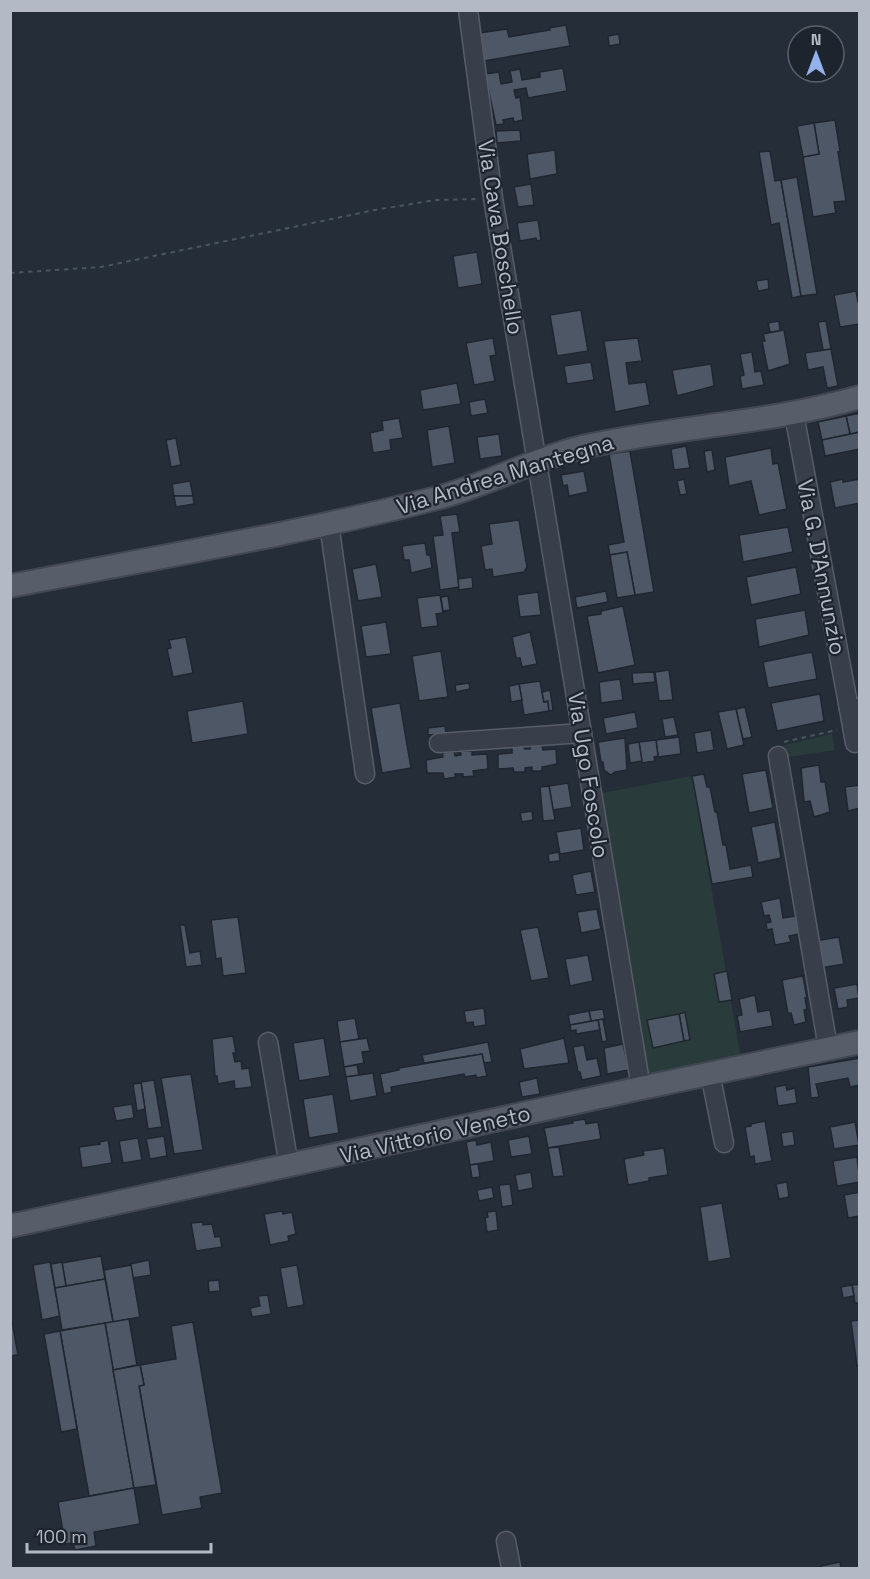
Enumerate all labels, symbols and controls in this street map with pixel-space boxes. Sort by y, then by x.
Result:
north arrow [786,24,846,84]
text: N [811,29,821,50]
street label: Via Cava Boschello [472,137,530,337]
street label: Via Andrea Mantegna [393,428,617,520]
street label: Via G. D'Annunzio [791,477,853,657]
street label: Via Ugo Foscolo [562,690,616,860]
street label: Via Vittorio Veneto [337,1098,533,1170]
scale bar [27,1516,212,1554]
text: 100 m [36,1525,87,1548]

